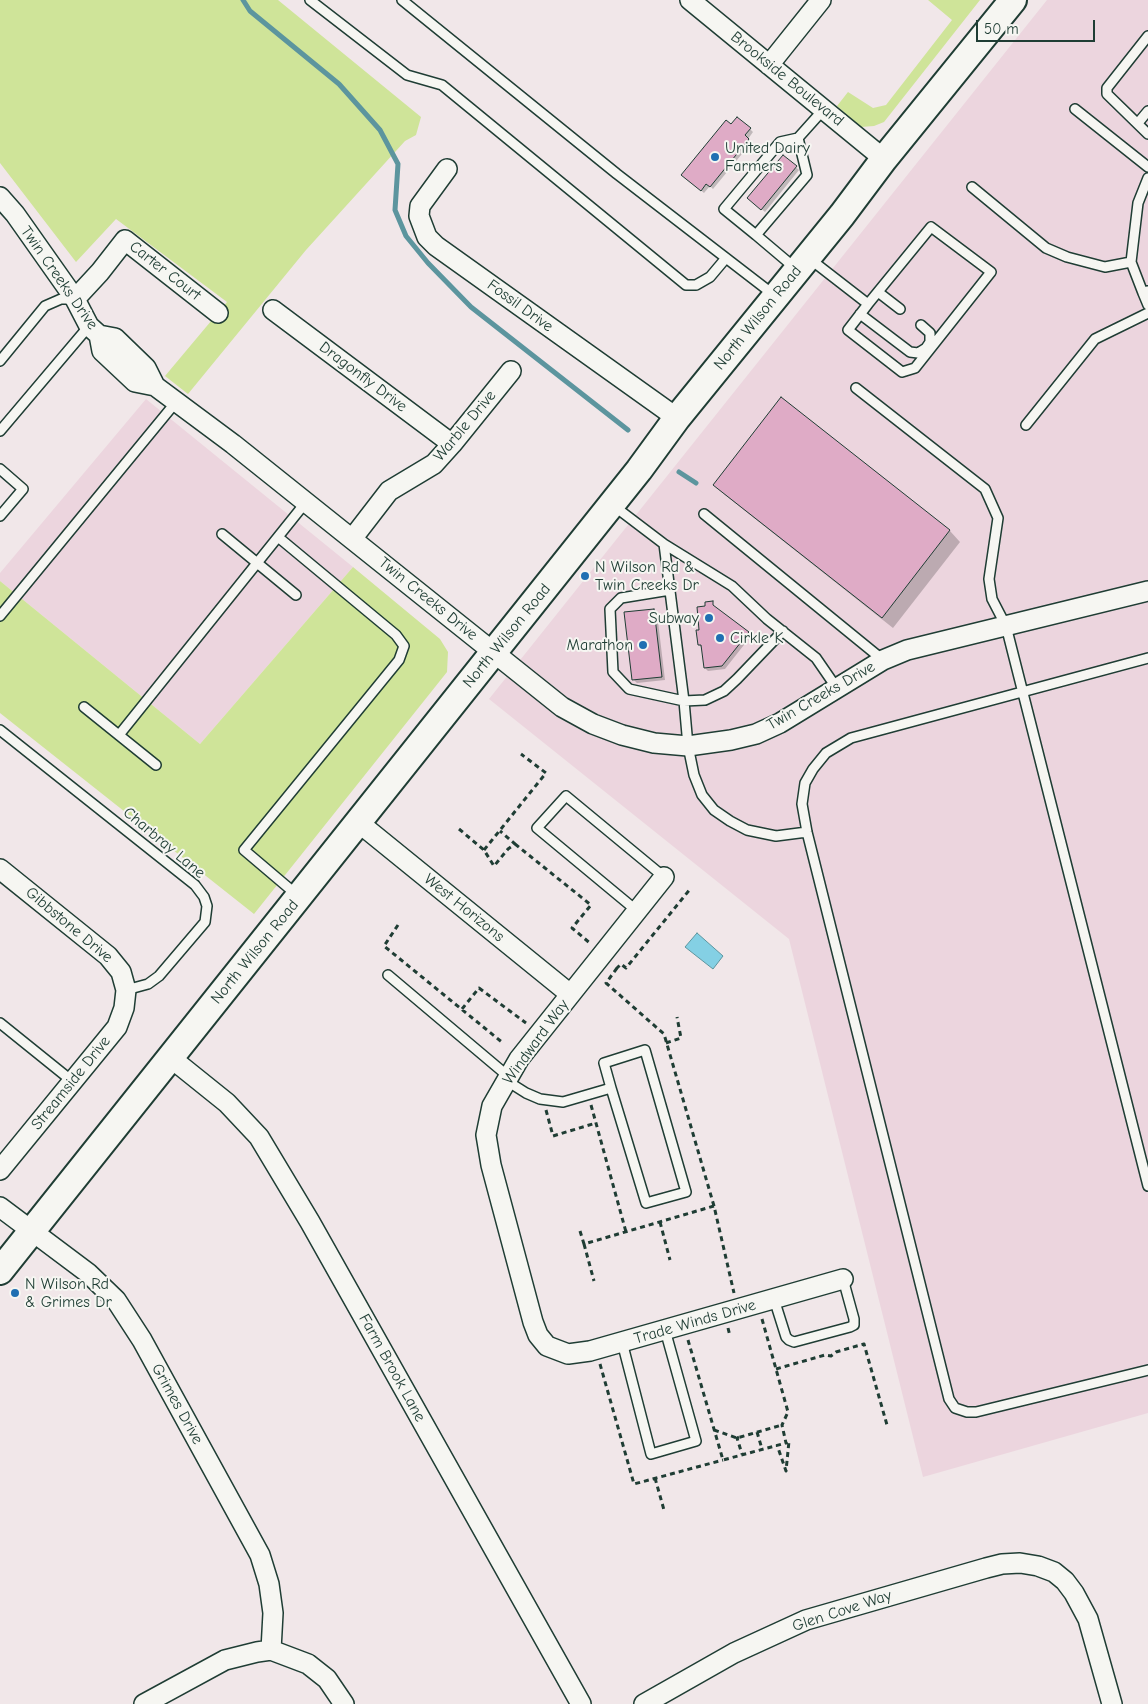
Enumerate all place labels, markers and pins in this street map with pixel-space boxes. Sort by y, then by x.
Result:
place label: United Dairy Farmers [725,138,810,176]
marker: United Dairy Farmers [709,151,721,163]
place label: N Wilson Rd & Twin Creeks Dr [595,557,699,595]
marker: N Wilson Rd & Twin Creeks Dr [579,570,591,582]
place label: Subway [649,608,699,628]
marker: Subway [703,612,715,624]
place label: Cirkle K [730,628,783,648]
marker: Cirkle K [714,632,726,644]
place label: Marathon [567,635,633,655]
marker: Marathon [637,639,649,651]
place label: N Wilson Rd & Grimes Dr [25,1274,112,1312]
marker: N Wilson Rd & Grimes Dr [9,1287,21,1299]

